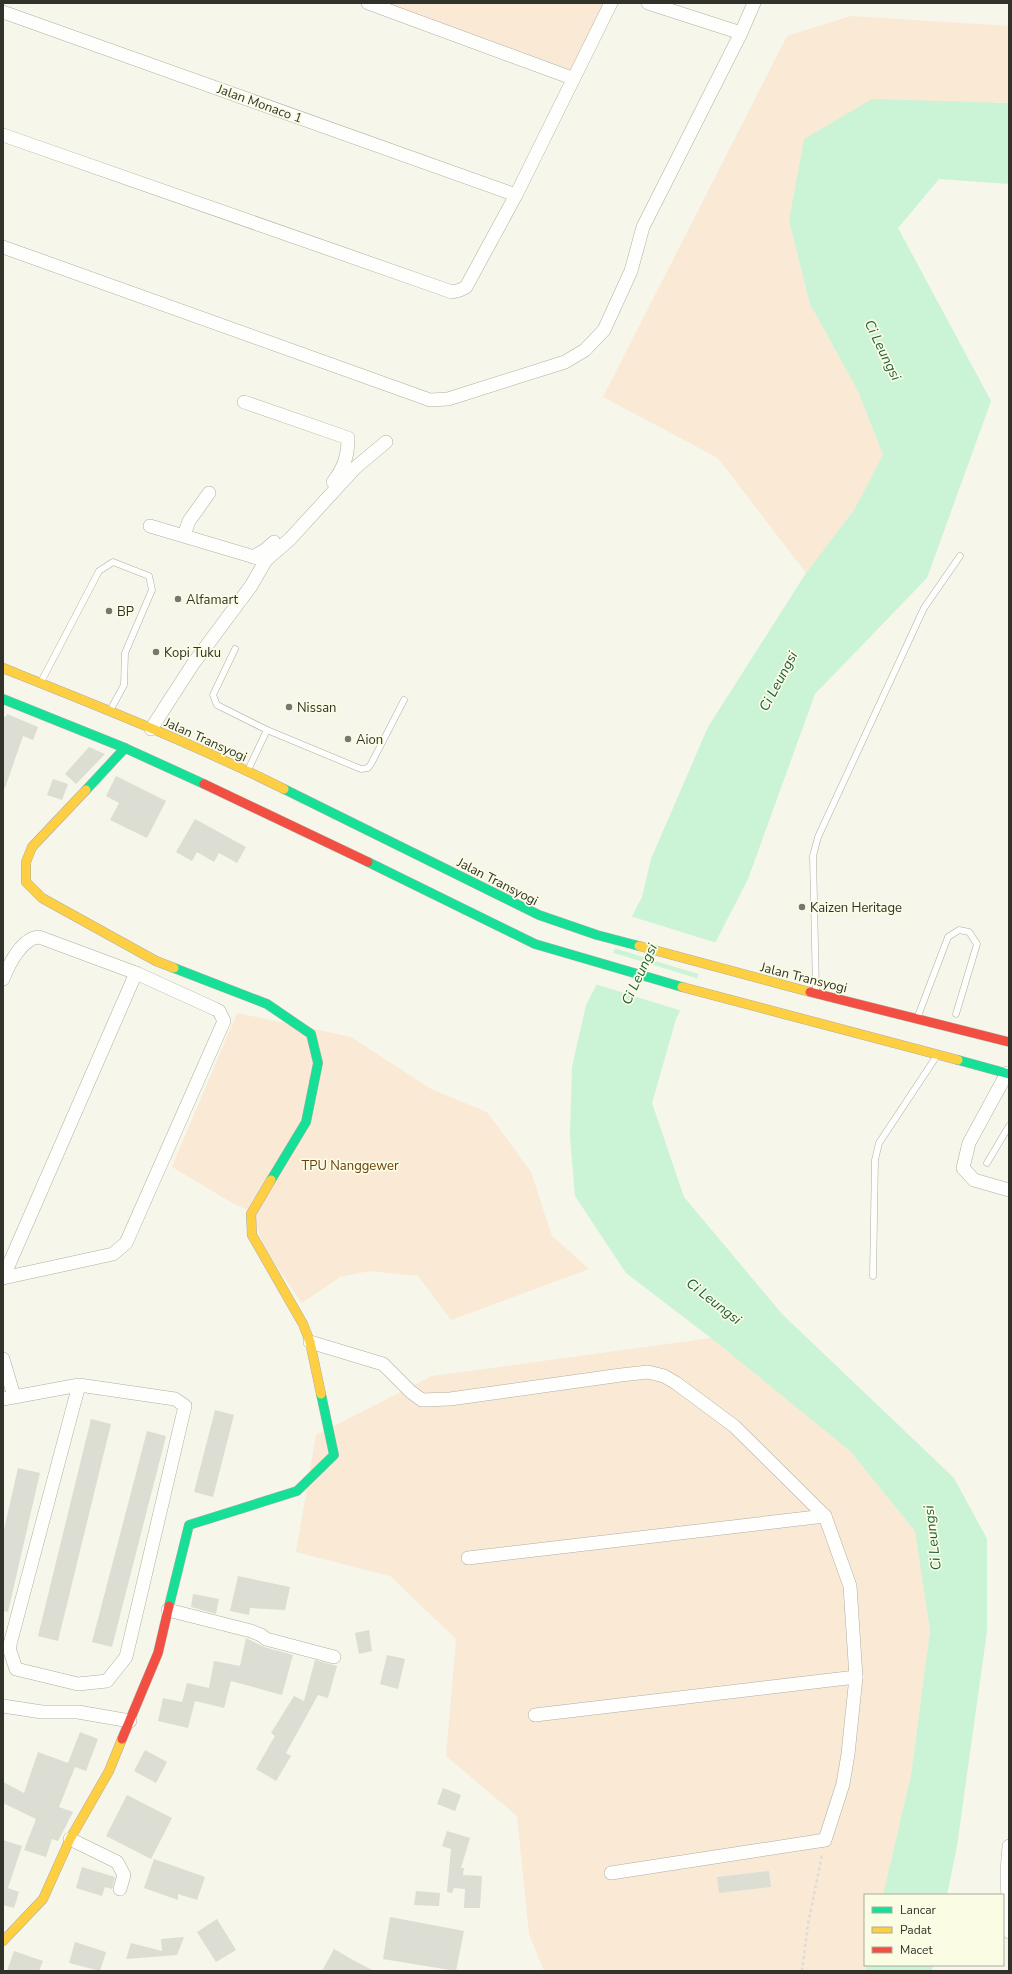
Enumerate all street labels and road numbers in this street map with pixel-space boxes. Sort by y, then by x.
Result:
street label: Jalan Monaco 1 [214,80,305,128]
street label: Jalan Transyogi [160,713,250,766]
street label: Jalan Transyogi [453,853,541,910]
street label: Jalan Transyogi [758,958,849,997]

